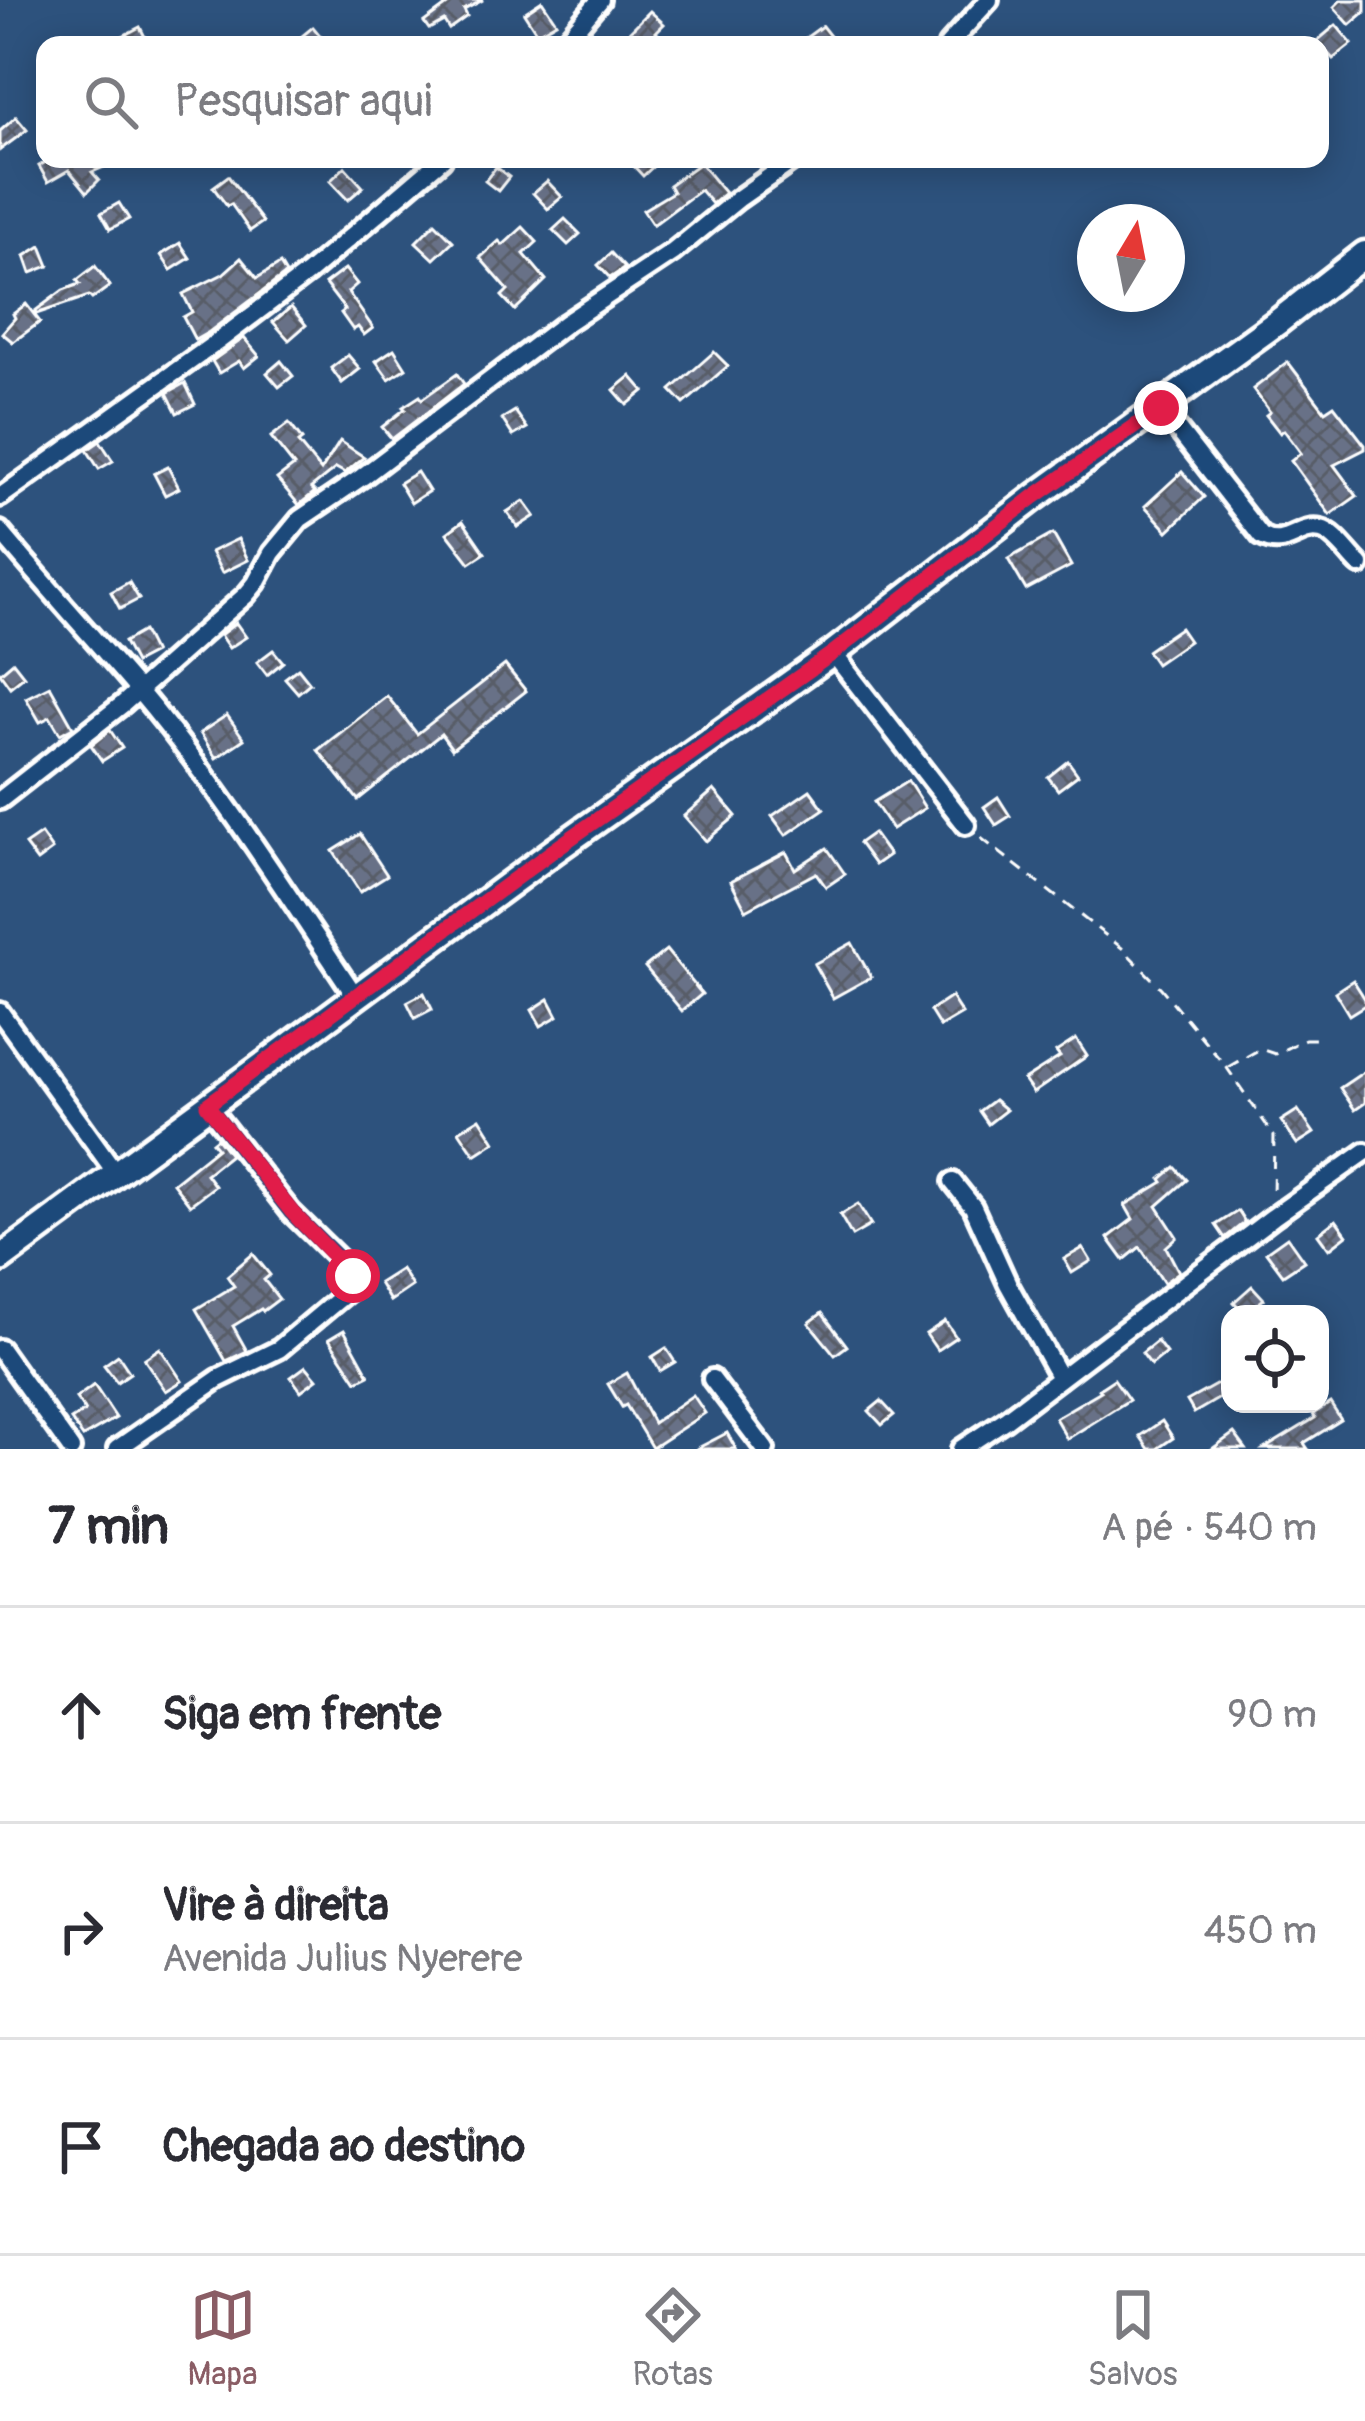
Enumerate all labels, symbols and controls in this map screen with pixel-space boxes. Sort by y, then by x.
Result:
search box [36,36,1329,168]
icon: search [78,69,144,135]
text: Pesquisar aqui [174,74,432,130]
north arrow [1077,204,1185,312]
route end [1134,381,1188,435]
route start [326,1249,380,1303]
map controls [1221,1305,1329,1413]
button: locate [1221,1305,1329,1413]
text: 7 min [48,1495,169,1559]
text: A pé · 540 m [1101,1503,1317,1552]
icon: ahead [48,1682,114,1748]
text: Siga em frente [162,1687,441,1743]
text: 90 m [1227,1690,1317,1739]
text: Vire à direita [162,1878,389,1934]
icon: right [48,1898,114,1964]
text: 450 m [1204,1906,1317,1955]
text: Avenida Julius Nyerere [162,1934,522,1983]
icon: arrive [48,2114,114,2180]
text: Chegada ao destino [162,2119,525,2175]
tab: Mapa [187,2282,258,2395]
tab: Rotas [633,2282,713,2395]
tab: Salvos [1088,2282,1177,2395]

